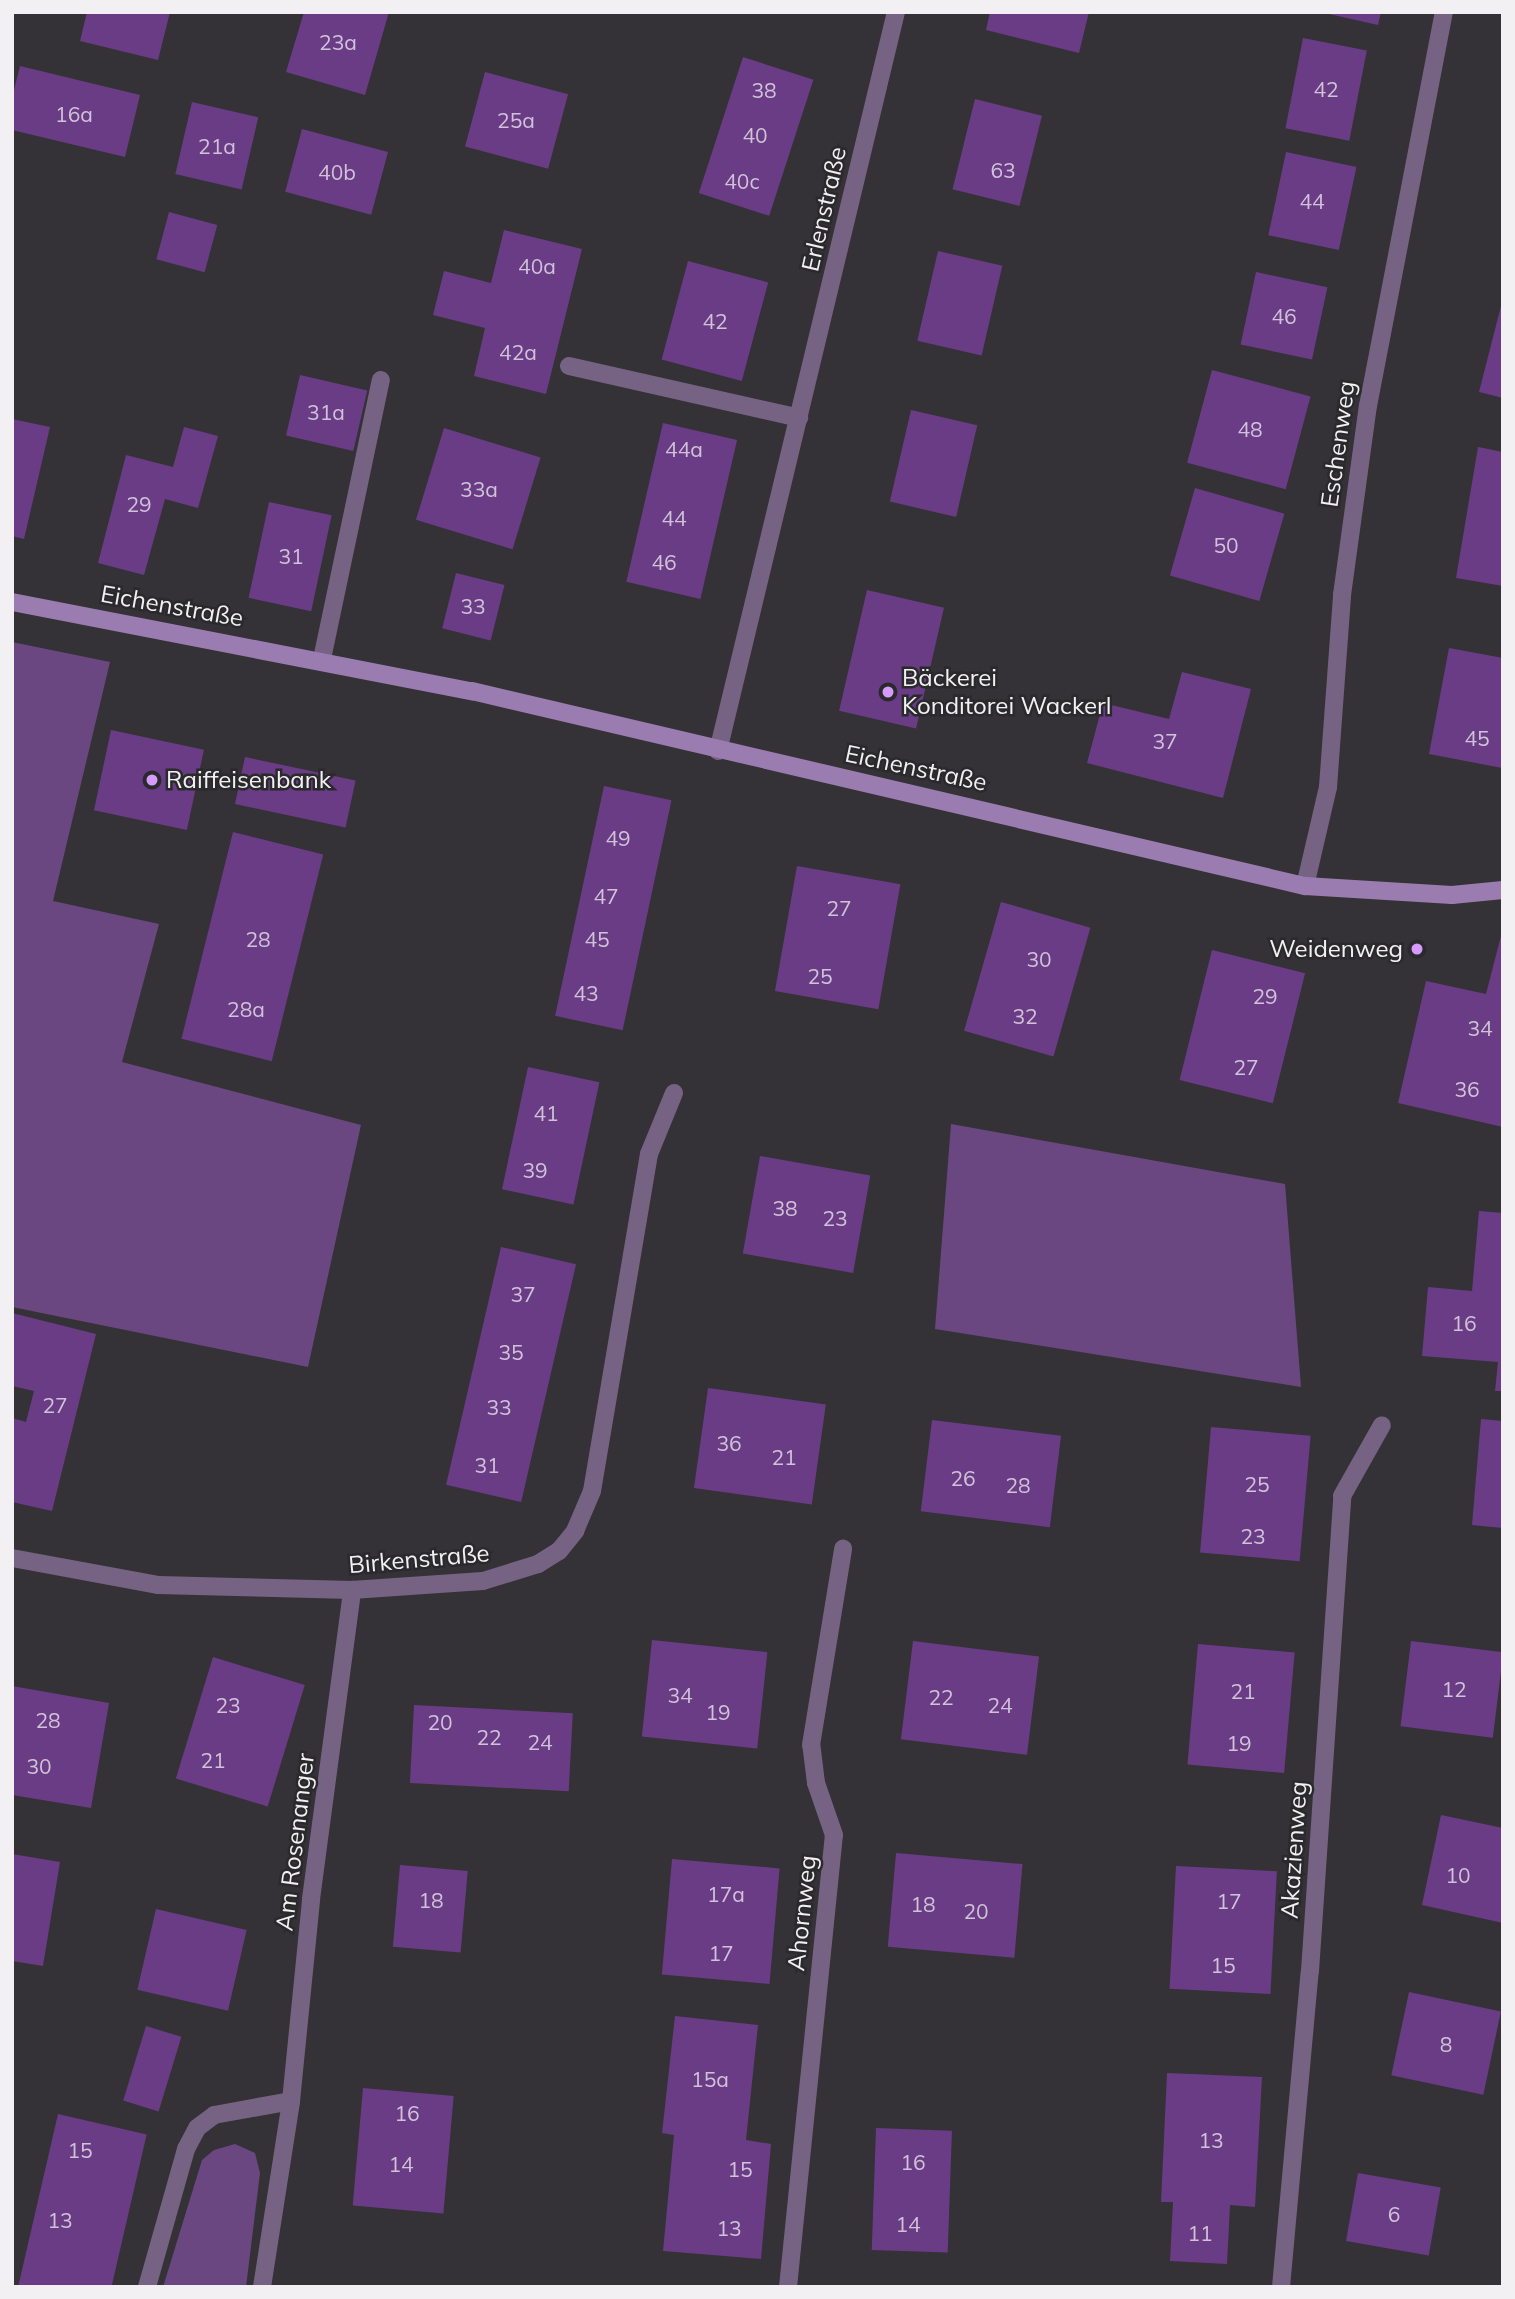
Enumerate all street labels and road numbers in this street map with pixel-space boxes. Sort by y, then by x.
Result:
street label: Erlenstraße [796,144,852,274]
street label: Eschenweg [1315,379,1361,509]
street label: Eichenstraße [98,579,246,633]
street label: Eichenstraße [842,739,990,797]
street label: Birkenstraße [347,1538,491,1580]
street label: Am Rosenanger [270,1752,320,1932]
street label: Akazienweg [1275,1780,1313,1920]
street label: Ahornweg [782,1854,822,1972]

